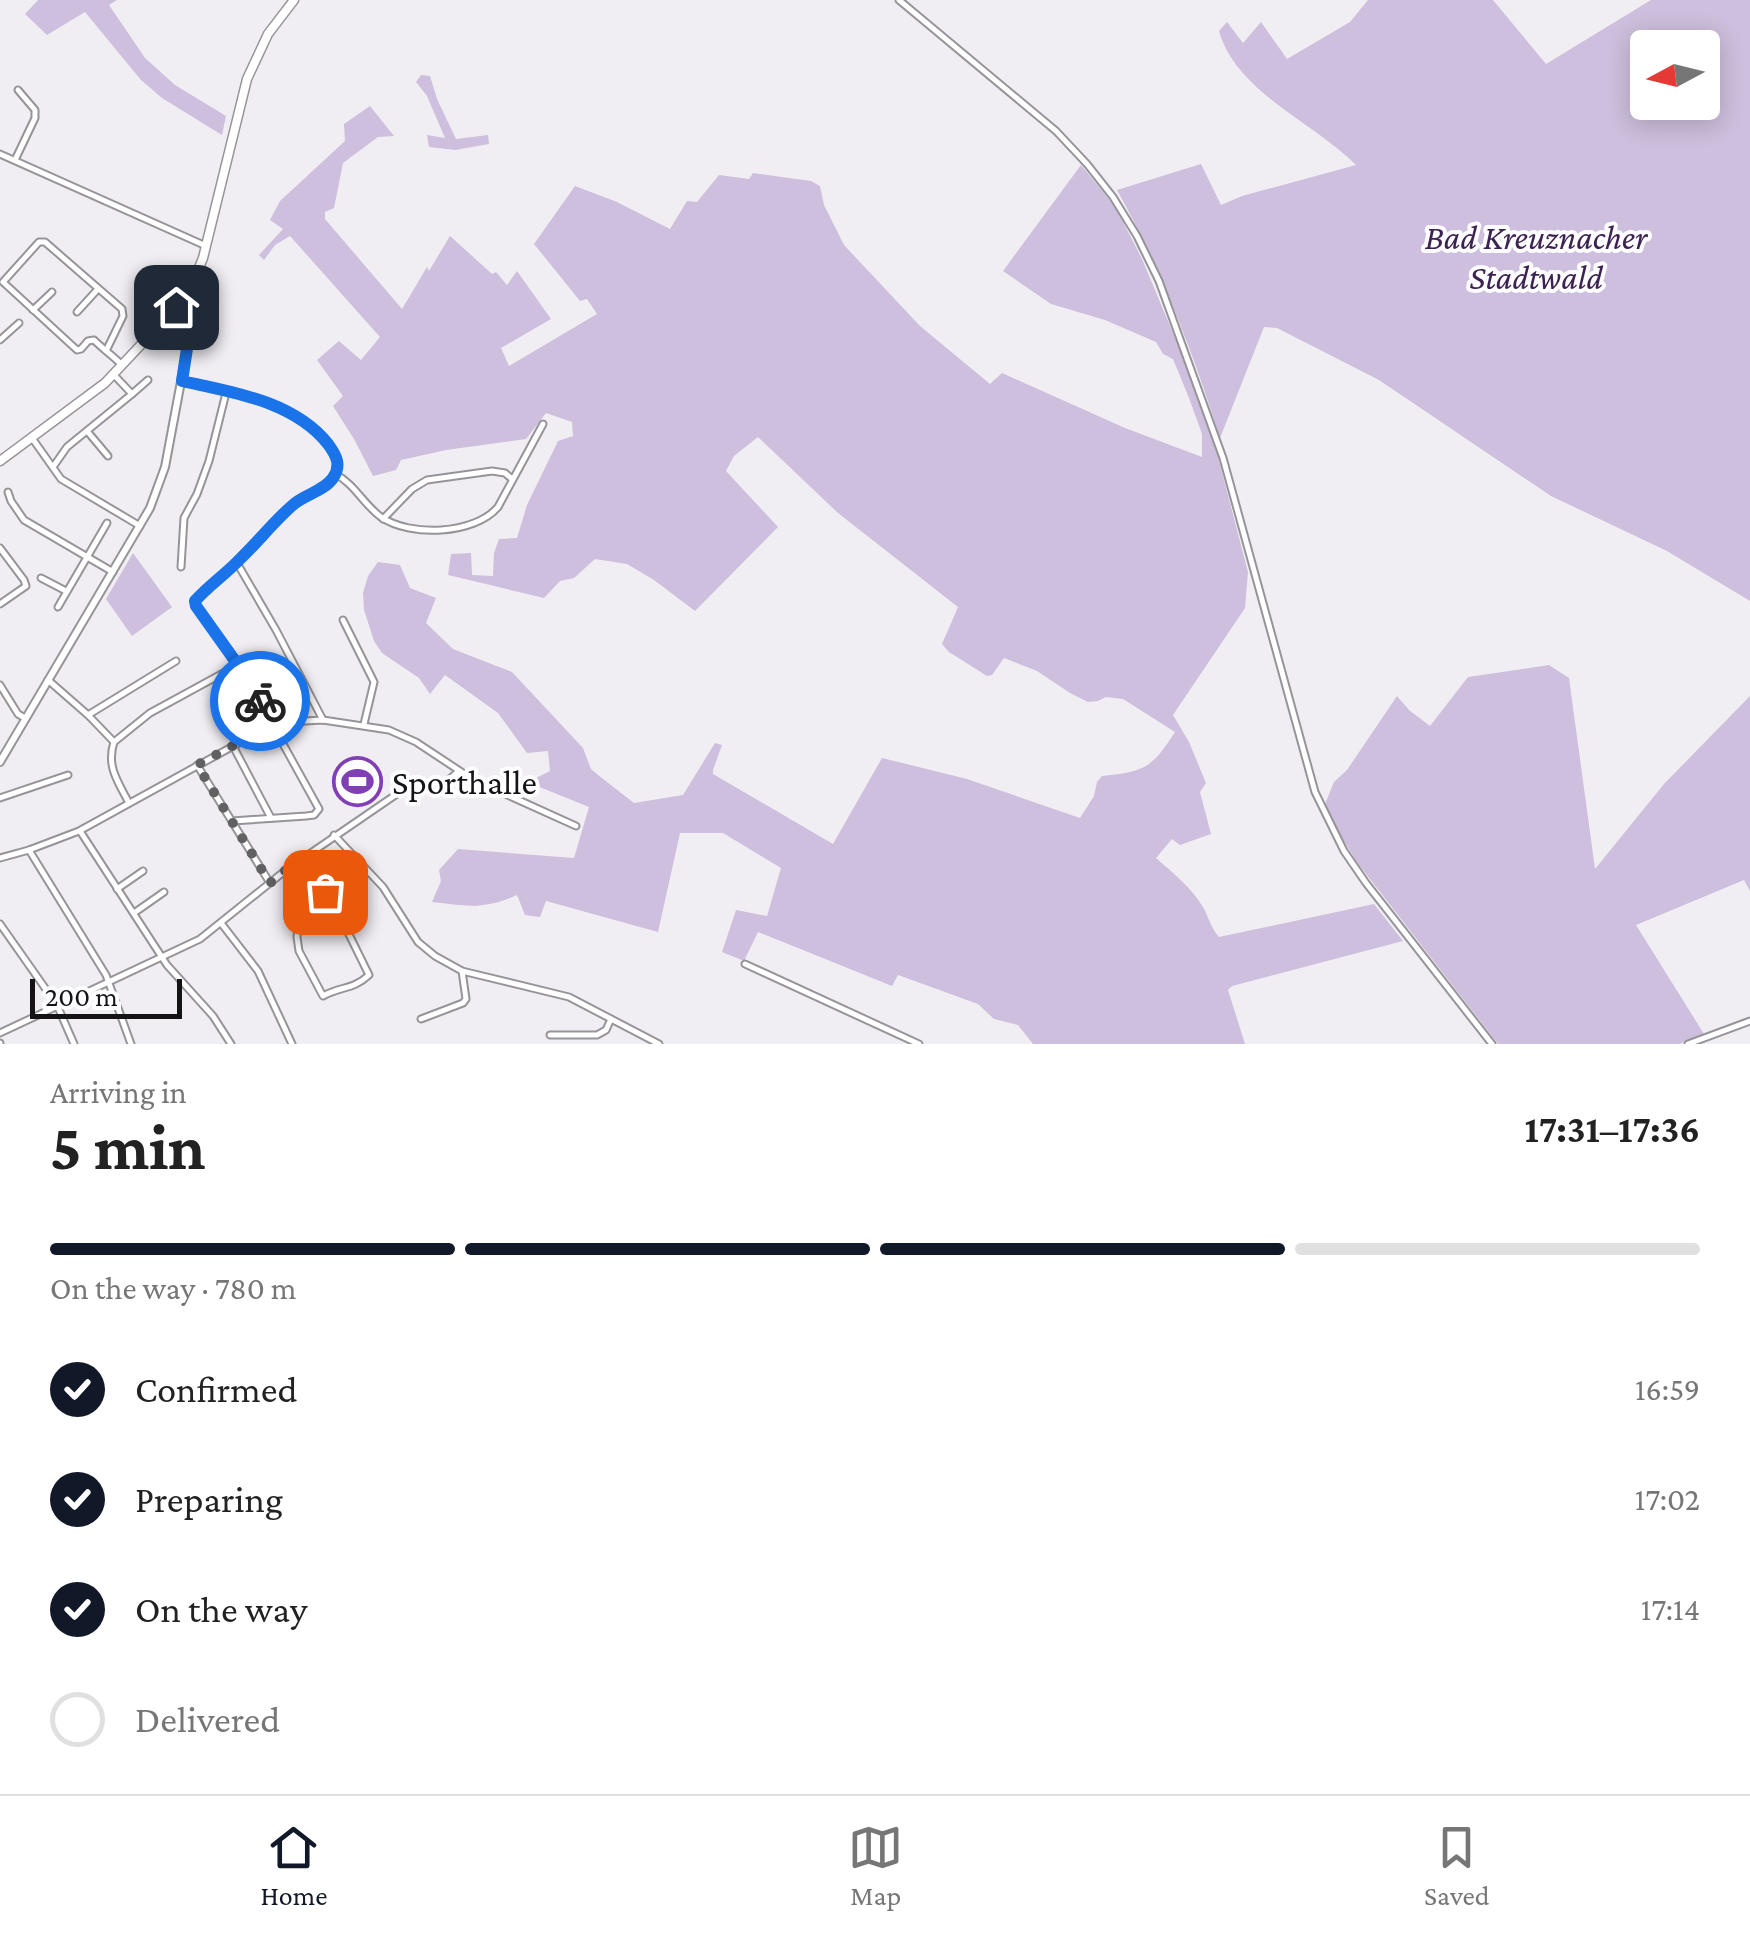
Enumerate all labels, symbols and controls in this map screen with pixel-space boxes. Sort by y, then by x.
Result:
north arrow [1630,30,1720,120]
map controls [1630,30,1720,120]
park label: Bad Kreuznacher Stadtwald [1425,218,1649,297]
pin [134,265,219,350]
icon: home [149,280,204,335]
courier [210,651,310,751]
icon: bike [233,674,288,729]
sports icon: Sporthalle [331,756,383,808]
place label: Sporthalle [392,763,537,802]
pin [283,850,368,935]
icon: bag [298,865,353,920]
scale bar [30,974,182,1018]
text: 200 m [45,981,118,1012]
text: Arriving in [50,1074,187,1110]
text: 17:31–17:36 [1524,1108,1700,1150]
text: 5 min [50,1111,206,1183]
text: On the way · 780 m [50,1270,297,1306]
icon: check [50,1362,105,1417]
text: Confirmed [135,1368,298,1410]
text: 16:59 [1635,1371,1700,1407]
icon: check [50,1472,105,1527]
text: Preparing [135,1478,283,1520]
text: 17:02 [1635,1481,1700,1517]
icon: check [50,1582,105,1637]
text: On the way [135,1588,307,1630]
text: 17:14 [1641,1591,1700,1627]
text: Delivered [135,1698,280,1740]
tab: Home [260,1820,327,1911]
tab: Map [848,1820,903,1911]
tab: Saved [1424,1820,1490,1911]

